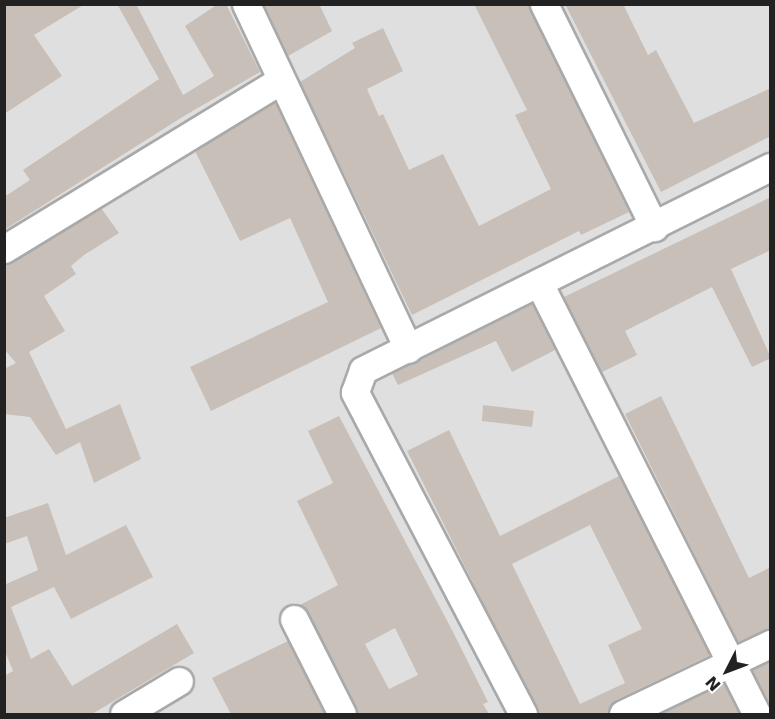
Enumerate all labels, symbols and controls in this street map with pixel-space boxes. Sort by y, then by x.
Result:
north arrow [697,641,757,701]
text: N [702,672,725,695]

